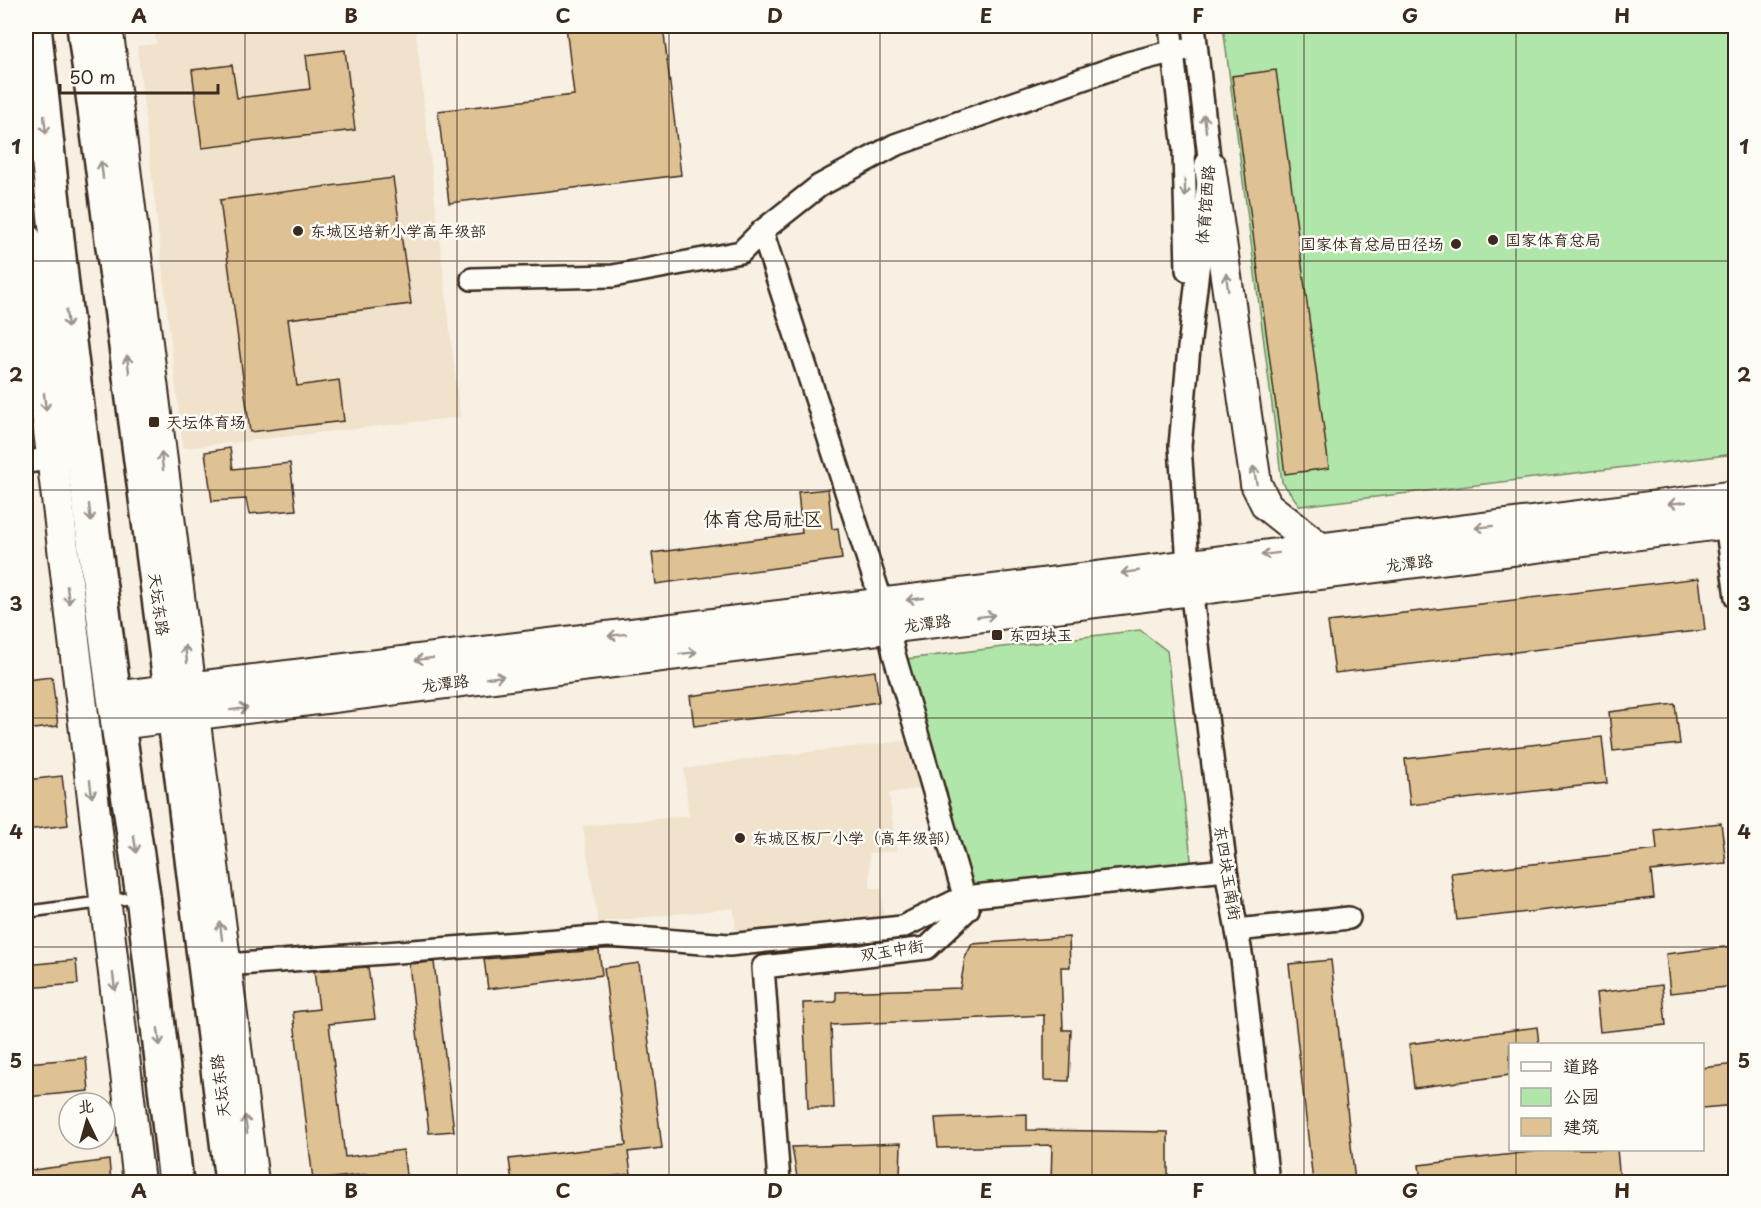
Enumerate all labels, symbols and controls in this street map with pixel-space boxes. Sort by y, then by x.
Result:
text: A [131,0,147,30]
text: B [344,0,358,30]
text: C [555,0,571,30]
text: D [767,0,783,30]
text: E [980,0,992,30]
text: F [1192,0,1204,30]
text: G [1402,0,1418,30]
text: H [1614,0,1630,30]
scale bar [60,57,218,95]
text: 50 m [69,63,116,90]
one-way arrow [1199,114,1210,134]
one-way arrow [40,115,51,135]
text: 1 [11,131,21,161]
text: 1 [1739,131,1749,161]
one-way arrow [97,161,108,181]
street label: 体育馆西路 [1189,164,1219,246]
one-way arrow [1180,178,1191,198]
place label: 东城区培新小学高年级部 [310,218,486,242]
marker: 东城区培新小学高年级部 [291,224,305,238]
place label: 国家体育总局 [1505,227,1601,251]
place label: 国家体育总局田径场 [1300,231,1444,255]
marker: 国家体育总局 [1486,233,1500,247]
marker: 国家体育总局田径场 [1449,237,1463,251]
one-way arrow [1222,273,1233,293]
one-way arrow [61,309,72,329]
one-way arrow [122,354,133,374]
text: 2 [9,359,23,389]
text: 2 [1737,359,1751,389]
one-way arrow [40,391,51,411]
place label: 天坛体育场 [166,409,246,433]
marker: 天坛体育场 [147,415,161,429]
one-way arrow [156,451,167,471]
one-way arrow [1250,466,1261,486]
one-way arrow [1668,498,1688,509]
one-way arrow [85,502,96,522]
district label: 体育总局社区 [703,503,823,533]
one-way arrow [1475,522,1494,533]
street label: 龙潭路 [1384,547,1434,577]
one-way arrow [1260,549,1280,560]
one-way arrow [1120,567,1140,578]
street label: 天坛东路 [144,570,176,637]
one-way arrow [63,585,74,605]
text: 3 [9,588,23,618]
text: 3 [1737,588,1751,618]
one-way arrow [906,594,926,605]
street label: 龙潭路 [902,607,952,637]
one-way arrow [976,610,995,621]
place label: 东四块玉 [1009,622,1073,646]
marker: 东四块玉 [990,628,1004,642]
one-way arrow [608,630,628,641]
one-way arrow [181,645,192,665]
one-way arrow [678,647,698,658]
one-way arrow [414,653,434,664]
street label: 龙潭路 [420,667,470,697]
one-way arrow [484,671,504,682]
one-way arrow [228,703,248,714]
one-way arrow [86,778,97,798]
text: 4 [9,816,23,846]
text: 4 [1737,816,1751,846]
street label: 东四块玉南街 [1210,824,1248,922]
place label: 东城区板厂小学（高年级部） [752,825,960,849]
marker: 东城区板厂小学（高年级部） [733,831,747,845]
one-way arrow [130,833,141,853]
one-way arrow [215,922,226,941]
street label: 双玉中街 [858,932,925,966]
one-way arrow [109,972,120,992]
one-way arrow [154,1027,165,1047]
legend [1509,1043,1704,1151]
text: 5 [10,1045,22,1075]
text: 5 [1738,1045,1750,1075]
text: 道路 [1563,1052,1599,1079]
street label: 天坛东路 [203,1053,235,1119]
text: 公园 [1563,1082,1599,1109]
north arrow [57,1091,117,1151]
text: 北 [77,1092,95,1118]
text: 建筑 [1563,1112,1599,1139]
one-way arrow [240,1115,251,1135]
text: A [131,1175,147,1205]
text: B [344,1175,358,1205]
text: C [555,1175,571,1205]
text: D [767,1175,783,1205]
text: E [980,1175,992,1205]
text: F [1192,1175,1204,1205]
text: G [1402,1175,1418,1205]
text: H [1614,1175,1630,1205]

